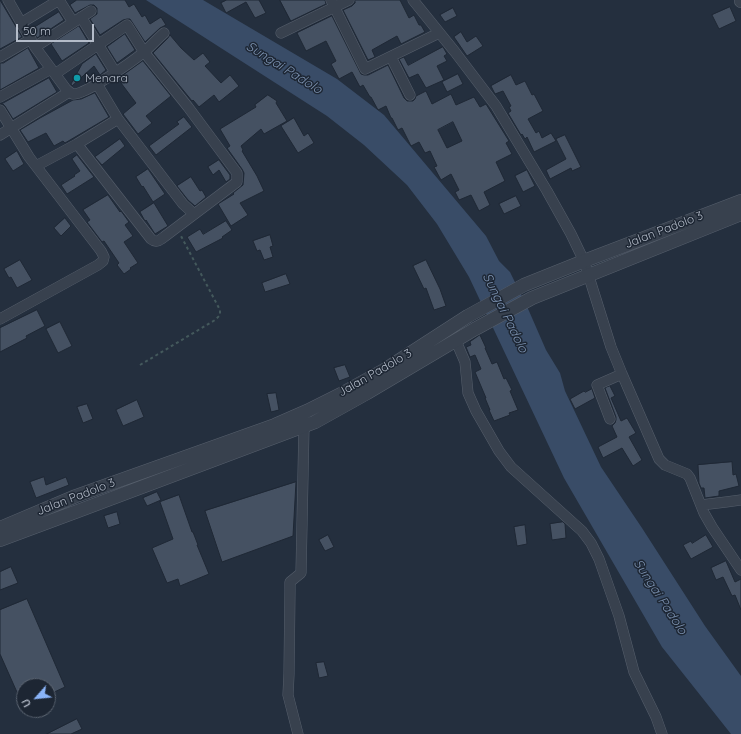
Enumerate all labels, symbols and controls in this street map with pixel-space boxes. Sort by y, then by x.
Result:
scale bar [18,16,96,42]
text: 50 m [23,23,51,38]
water label: Sungai Padolo [243,38,325,98]
place label: Menara [85,71,128,85]
marker: Menara [72,73,82,83]
street label: Jalan Padolo 3 [623,208,705,252]
water label: Sungai Padolo [479,271,531,355]
street label: Jalan Padolo 3 [336,346,414,400]
street label: Jalan Padolo 3 [35,475,117,519]
water label: Sungai Padolo [630,556,690,638]
north arrow [16,678,56,718]
text: U [18,696,34,710]

